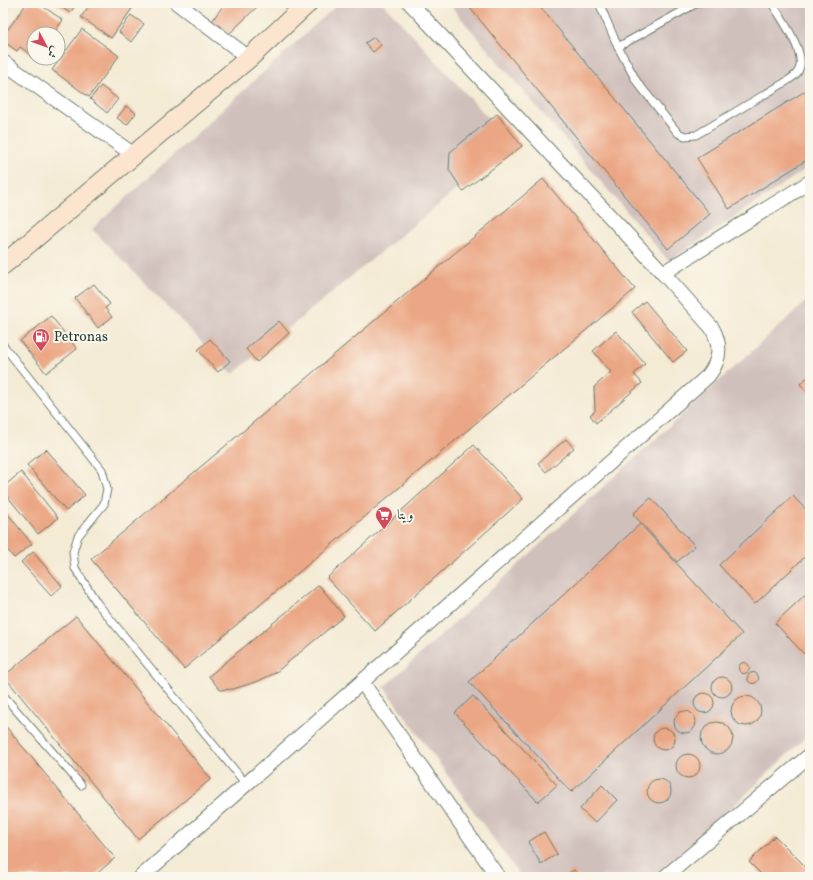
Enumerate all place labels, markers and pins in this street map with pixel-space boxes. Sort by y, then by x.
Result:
fuel station icon: Petronas [31,327,51,352]
place label: Petronas [54,328,108,347]
supermarket icon: ويتا [374,505,394,530]
place label: ويتا [397,506,413,525]

